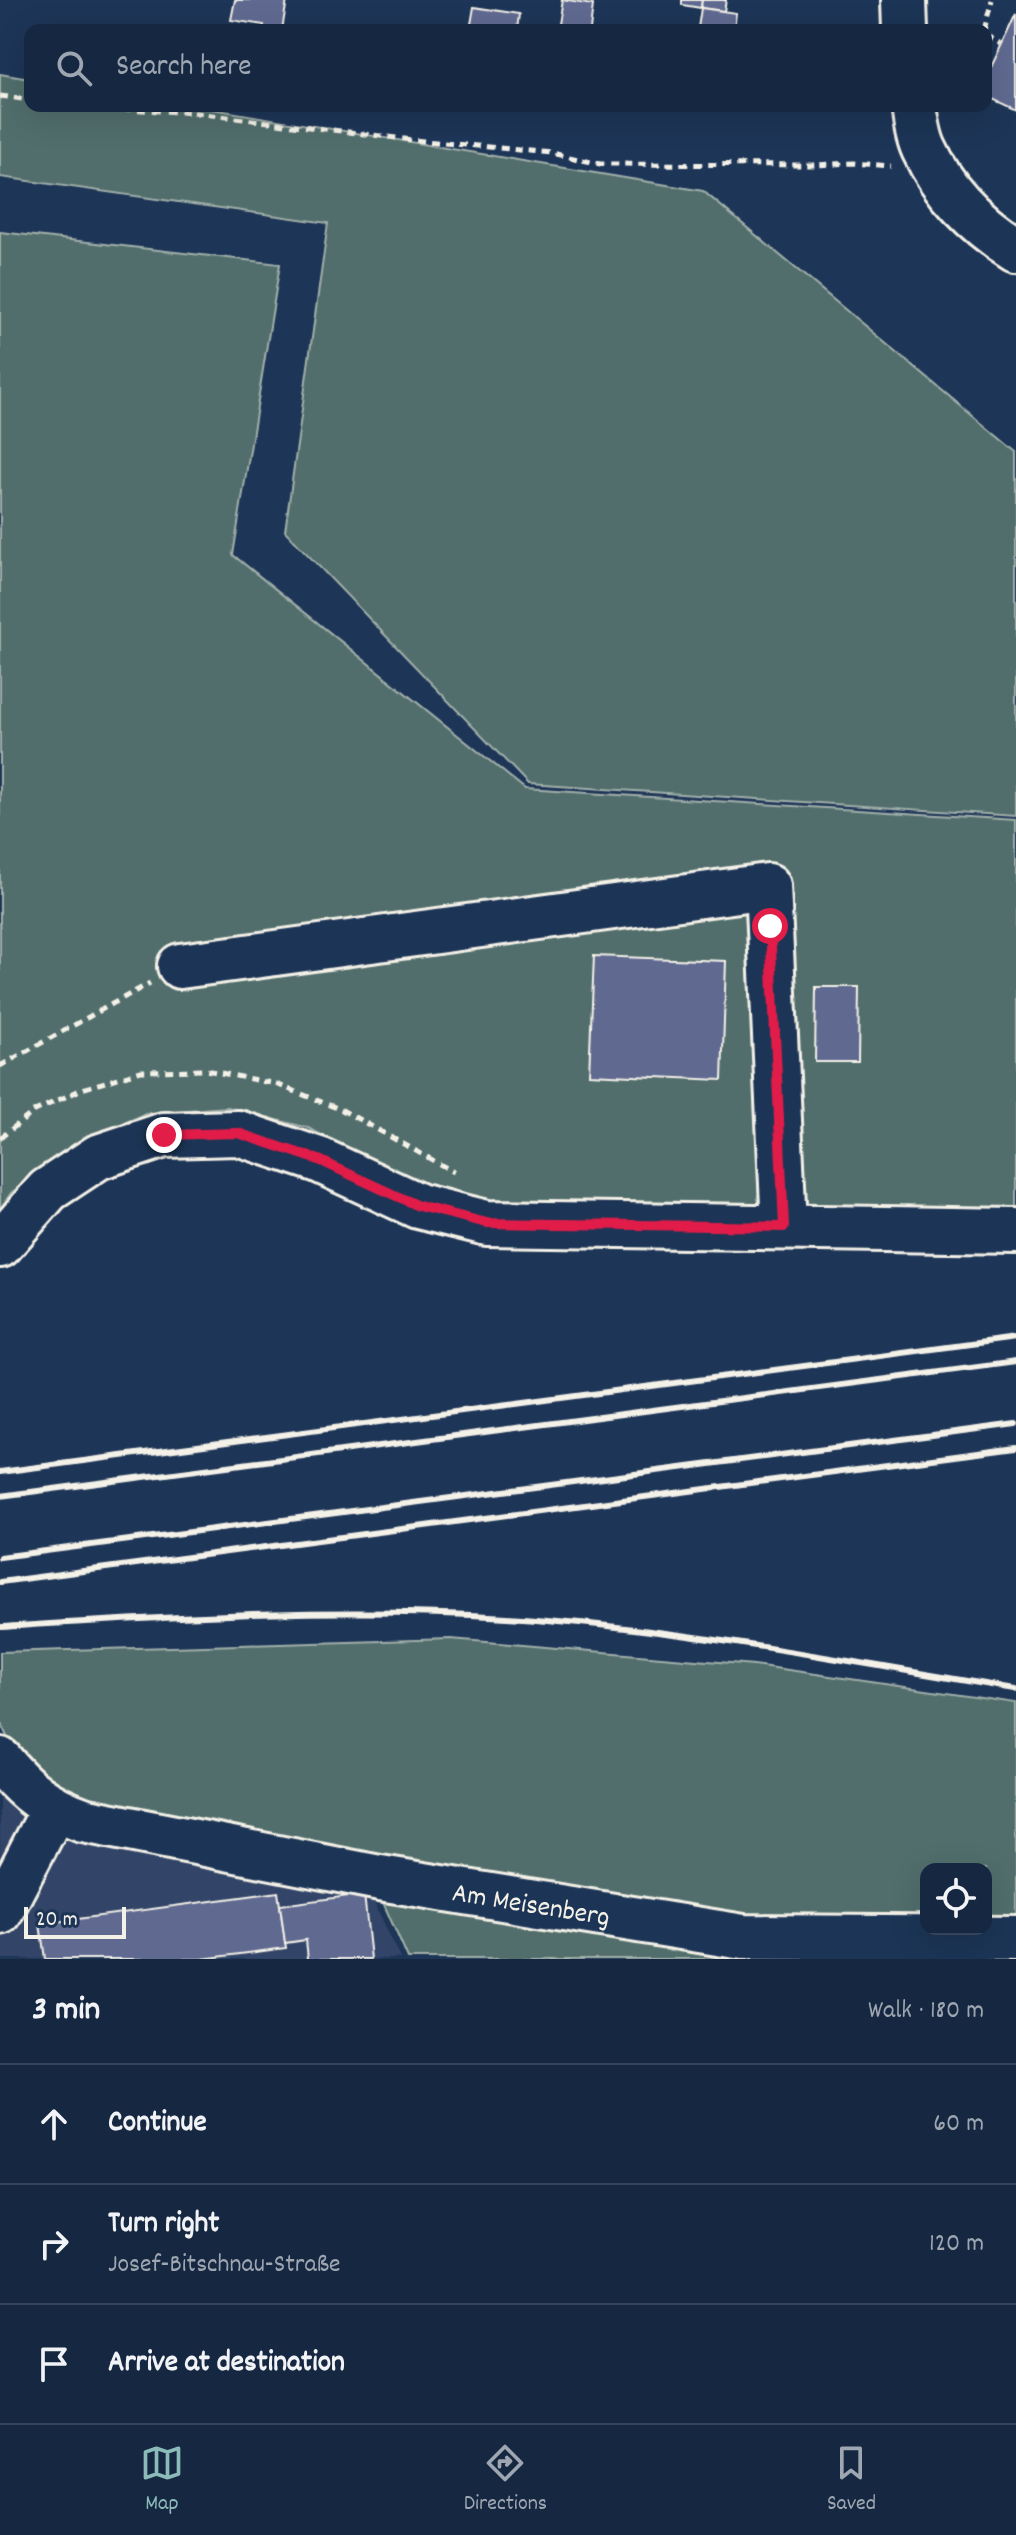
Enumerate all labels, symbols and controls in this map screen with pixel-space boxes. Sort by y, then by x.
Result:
search box [24,24,992,112]
icon: search [52,46,96,90]
text: Search here [116,47,252,90]
route start [752,908,788,944]
route end [146,1117,182,1153]
map controls [920,1863,992,1935]
button: locate [920,1863,992,1935]
street label: Am Meisenberg [449,1875,612,1940]
scale bar [24,1903,126,1939]
text: 20 m [36,1905,78,1936]
text: 3 min [32,1987,100,2036]
text: Walk · 180 m [868,1993,984,2030]
icon: ahead [32,2102,76,2146]
text: Continue [108,2103,207,2146]
text: 60 m [933,2106,984,2143]
text: Turn right [108,2204,219,2247]
icon: right [32,2222,76,2266]
text: 120 m [929,2226,984,2263]
text: Josef-Bitschnau-Straße [108,2247,340,2284]
icon: arrive [32,2342,76,2386]
text: Arrive at destination [108,2343,345,2386]
tab: Map [140,2441,184,2520]
tab: Directions [464,2441,547,2520]
tab: Saved [827,2441,876,2520]

